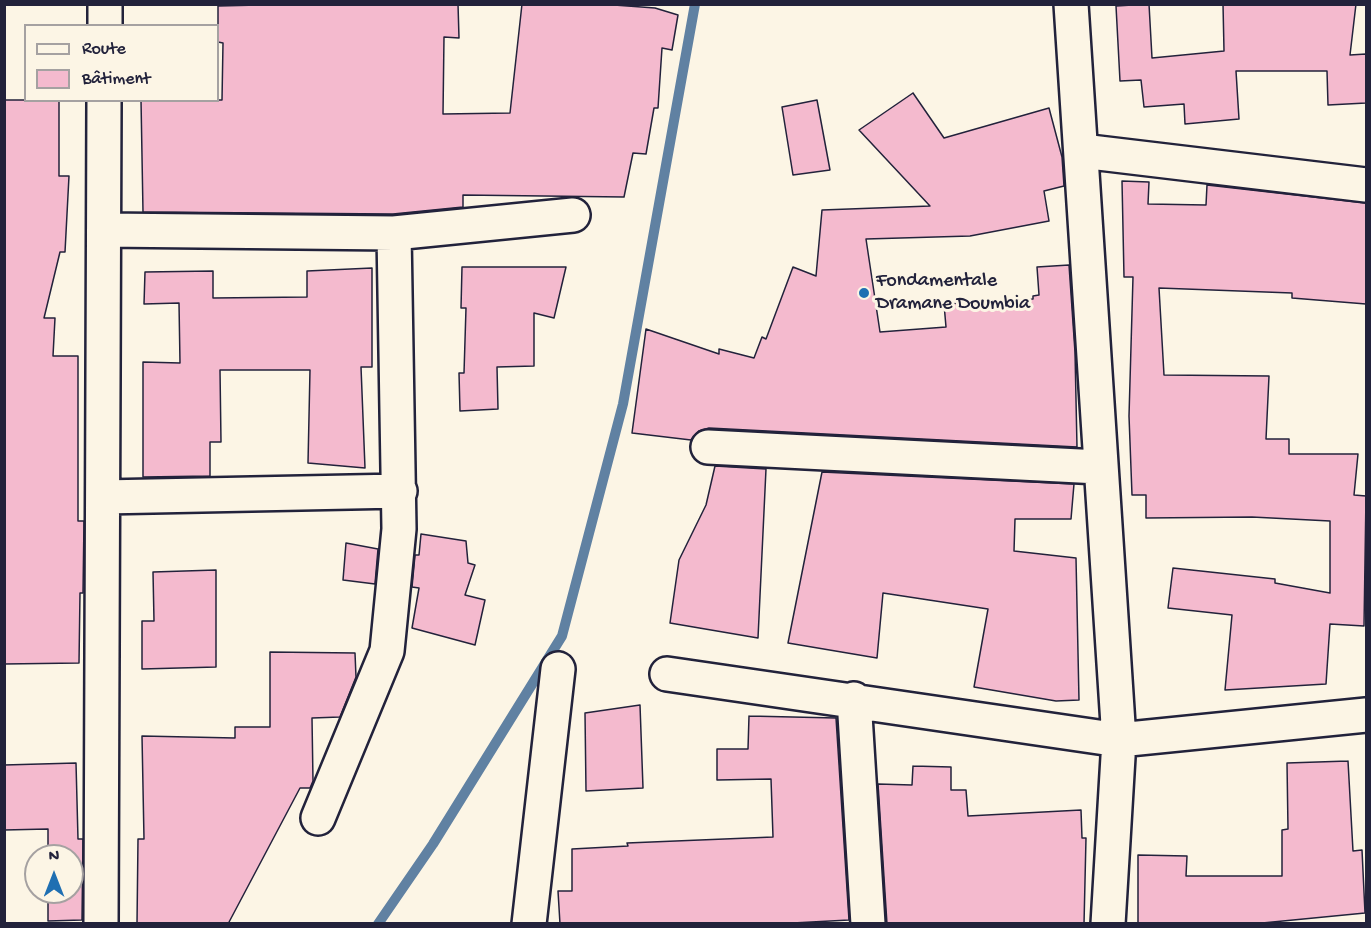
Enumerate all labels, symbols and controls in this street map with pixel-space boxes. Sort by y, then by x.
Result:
legend [24,24,219,102]
text: Route [82,39,126,60]
text: Bâtiment [82,69,150,90]
place label: Fondamentale Dramane Doumbia [876,270,1030,317]
marker: Fondamentale Dramane Doumbia [857,286,871,300]
north arrow [24,844,84,904]
text: N [49,848,59,867]

